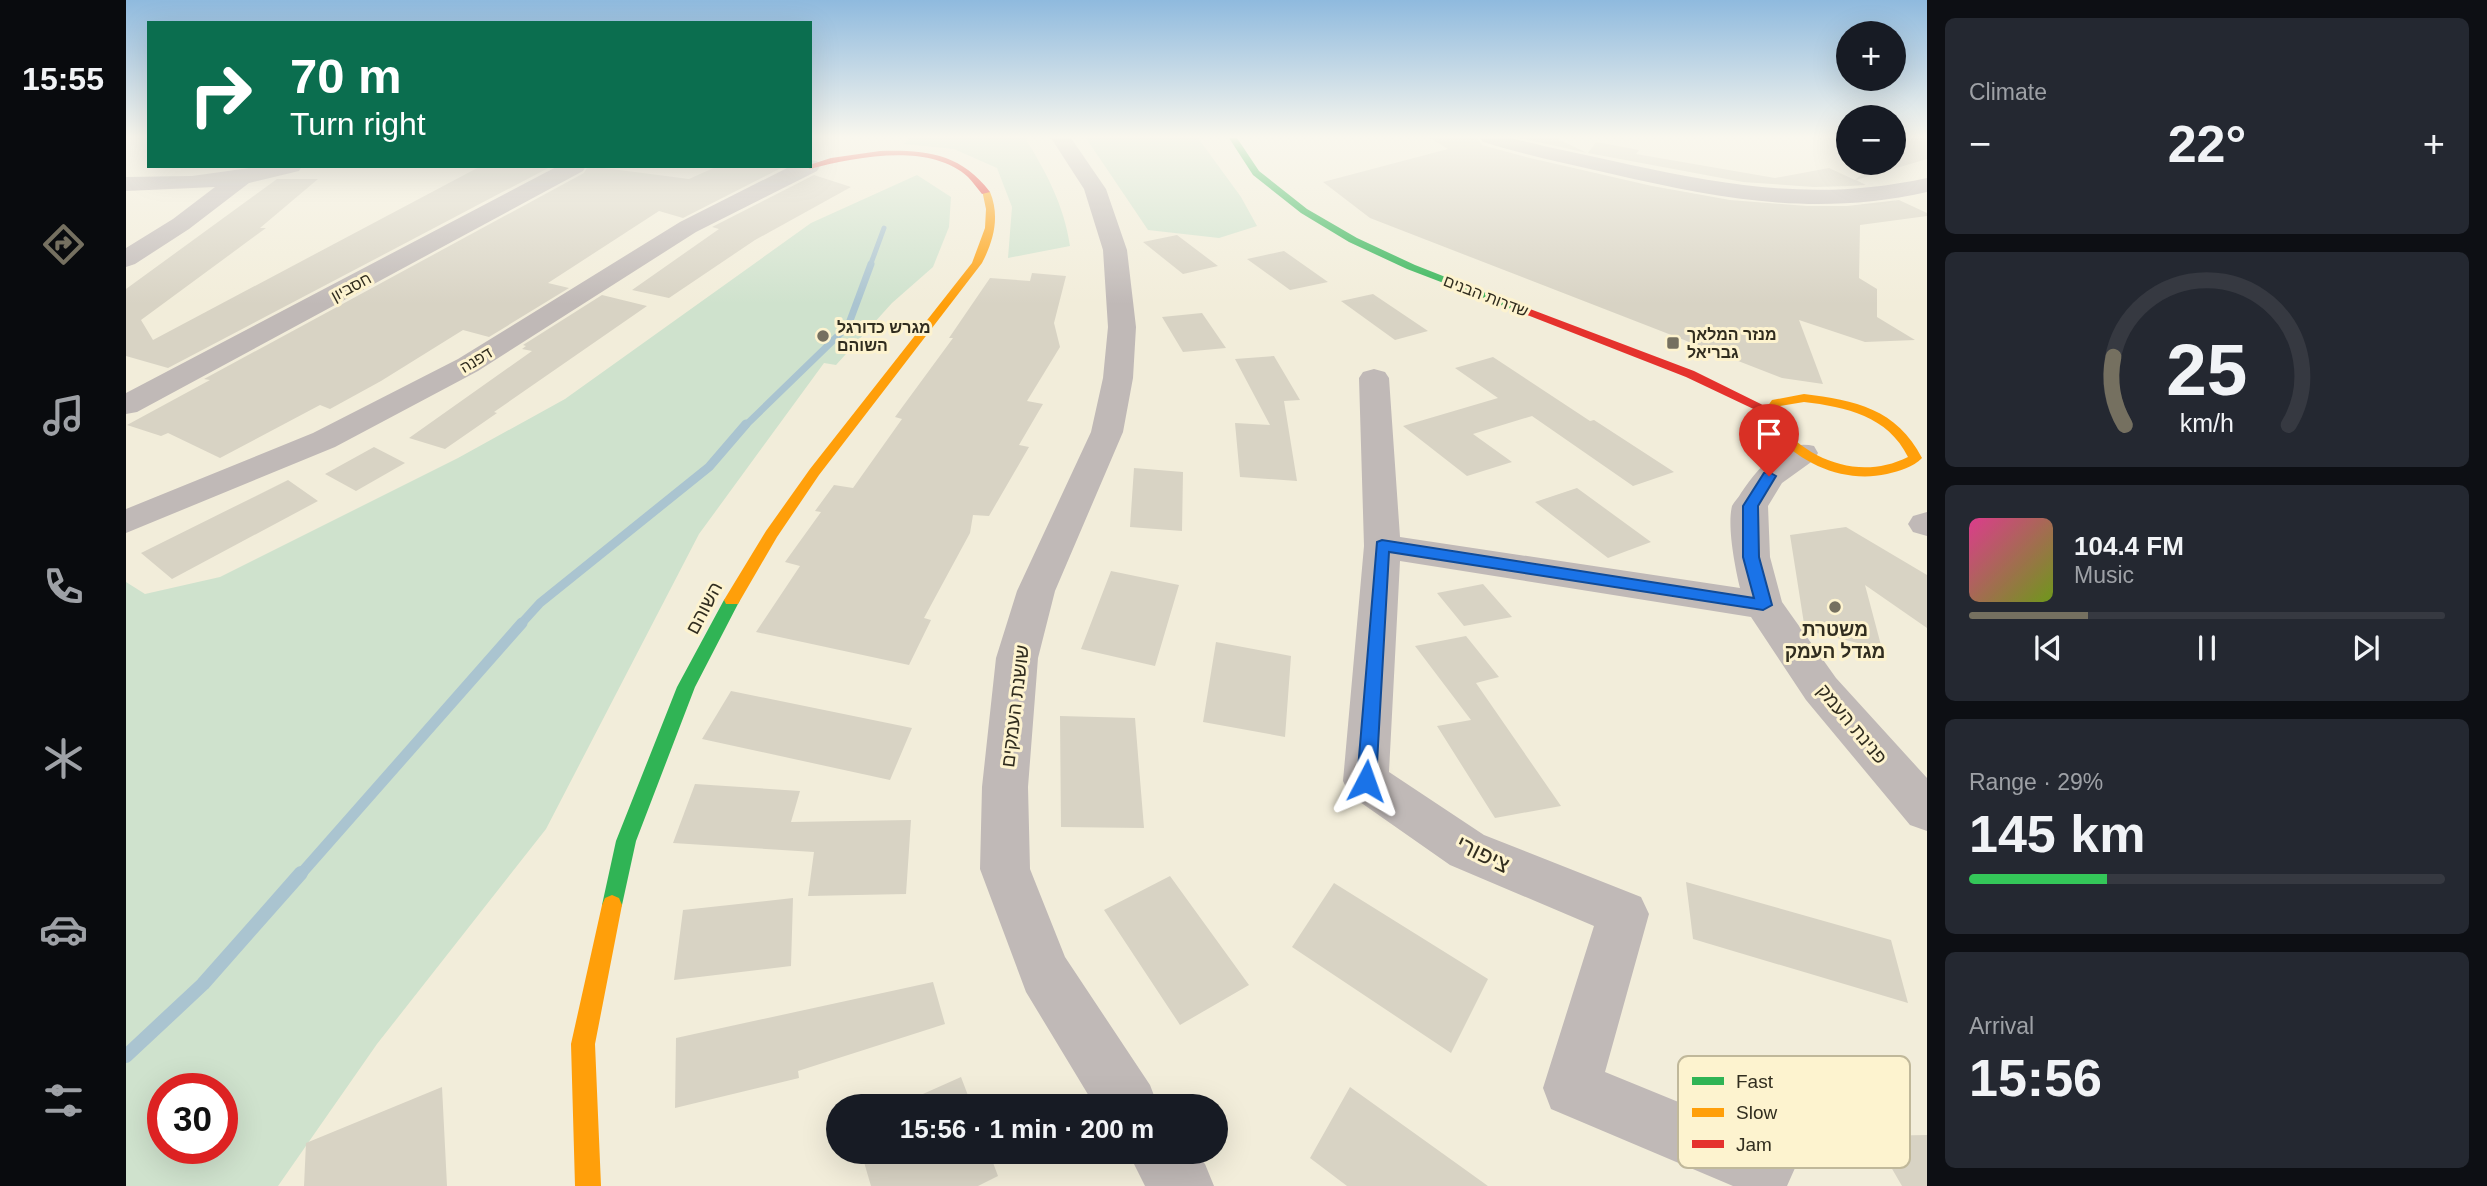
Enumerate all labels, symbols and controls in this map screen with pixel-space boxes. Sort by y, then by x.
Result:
map controls [1836,21,1906,175]
button: + [1836,21,1906,91]
icon: right [175,49,266,140]
text: 70 m [290,49,402,103]
text: 15:55 [22,61,104,97]
text: Climate [1969,79,2047,105]
button: − [1836,105,1906,175]
text: Turn right [290,106,426,142]
text: 22° [2168,115,2246,173]
text: − [1969,123,1991,165]
text: + [2423,123,2445,165]
icon: directions [39,220,88,269]
street label: חסביון [328,269,374,305]
street label: שדרות הבנים [1441,272,1531,320]
place label: מגרש כדורגל השוהם [837,319,931,354]
place label: מנזר המלאך גבריאל [1687,326,1777,361]
marker: מגרש כדורגל השוהם [815,328,831,344]
text: 25 [2167,330,2247,411]
marker: מנזר המלאך גבריאל [1665,335,1681,351]
street label: דפנה [457,344,495,376]
icon: music [39,391,88,440]
pin [1739,404,1799,476]
text: km/h [2180,409,2234,437]
icon: arrive [1750,415,1788,453]
text: 104.4 FM [2074,531,2184,561]
icon: phone [39,562,88,611]
text: Music [2074,562,2134,588]
street label: השוהם [682,578,726,638]
marker: משטרת מגדל העמק [1827,599,1843,615]
place label: משטרת מגדל העמק [1785,619,1885,662]
icon: previous [2029,629,2067,667]
icon: pause [2188,629,2226,667]
icon: next [2347,629,2385,667]
street label: שושנת העמקים [997,644,1033,768]
street label: פנינת העמק [1813,680,1891,768]
icon: climate [39,734,88,783]
position arrow [1329,744,1403,818]
text: Range · 29% [1969,769,2103,795]
text: 145 km [1969,805,2145,863]
street label: ציפורי [1452,830,1514,878]
icon: car [39,905,88,954]
text: Arrival [1969,1013,2034,1039]
text: 15:56 [1969,1049,2102,1107]
legend [1678,1056,1910,1168]
text: Fast [1736,1071,1774,1092]
speed limit sign: 30 [147,1073,238,1164]
icon: filters [39,1076,88,1125]
text: Slow [1736,1102,1777,1123]
text: 15:56 · 1 min · 200 m [900,1114,1154,1144]
text: Jam [1736,1134,1772,1155]

